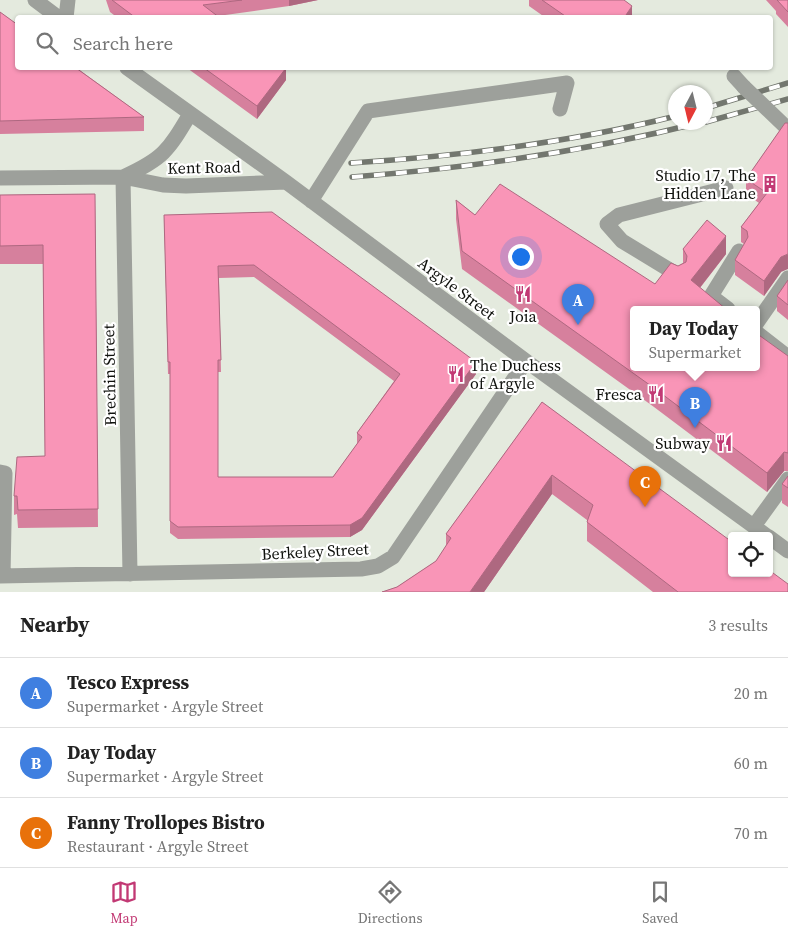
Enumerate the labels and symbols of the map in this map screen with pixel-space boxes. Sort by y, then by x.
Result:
north arrow [668,85,713,130]
street label: Kent Road [167,155,241,179]
place label: Studio 17, The Hidden Lane [656,164,756,204]
building icon: Studio 17, The Hidden Lane [760,174,780,194]
your location [508,244,534,270]
street label: Argyle Street [414,252,501,325]
restaurant icon: Joia [513,284,533,304]
pin: A [562,284,594,325]
place label: Joia [508,305,538,327]
street label: Brechin Street [97,323,121,426]
place label: The Duchess of Argyle [470,354,561,394]
restaurant icon: The Duchess of Argyle [446,364,466,384]
place label: Fresca [595,383,643,405]
restaurant icon: Fresca [646,384,666,404]
pin: B [679,387,711,428]
place label: Subway [655,432,711,454]
restaurant icon: Subway [714,433,734,453]
pin: C [629,466,661,507]
street label: Berkeley Street [261,537,370,565]

